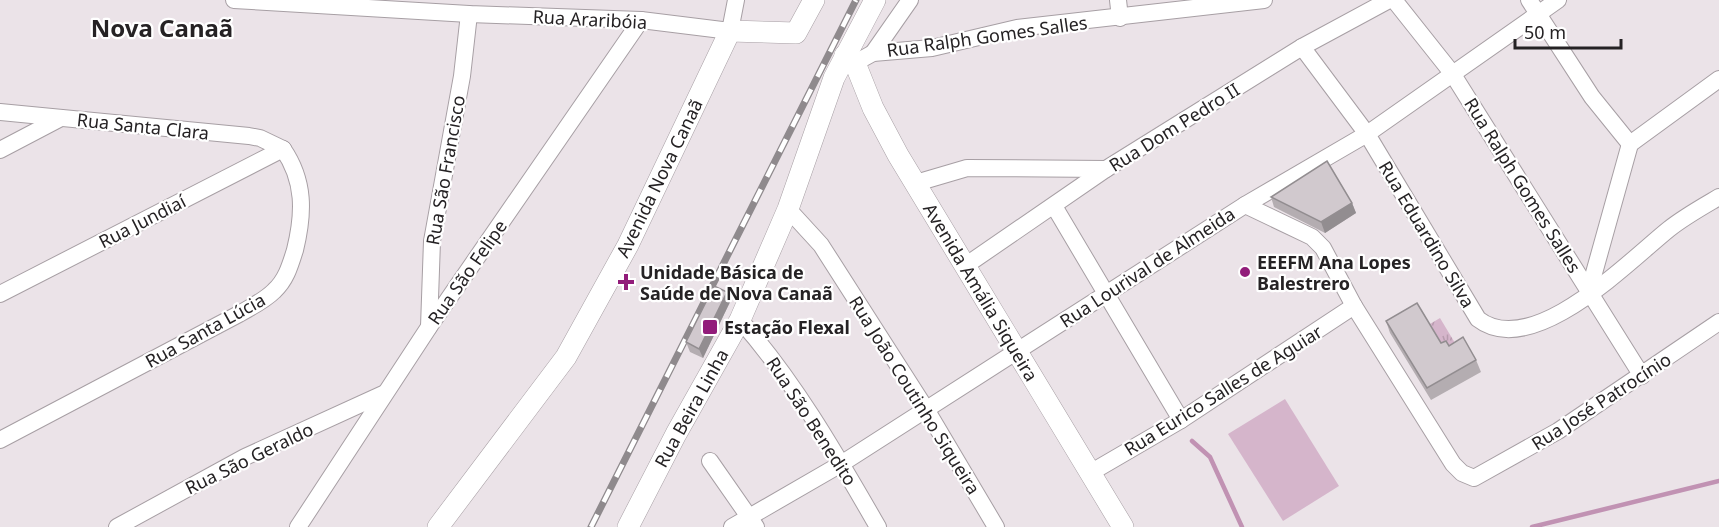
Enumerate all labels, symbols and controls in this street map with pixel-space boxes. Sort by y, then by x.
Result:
street label: Rua Araribóia [532,4,648,34]
street label: Rua Ralph Gomes Salles [885,10,1089,62]
district label: Nova Canaã [91,11,233,44]
scale bar [1515,12,1622,50]
text: 50 m [1524,20,1566,44]
street label: Rua Dom Pedro II [1104,77,1244,177]
street label: Rua São Francisco [420,93,470,247]
street label: Rua Ralph Gomes Salles [1459,93,1587,277]
street label: Avenida Nova Canaã [610,95,708,261]
street label: Rua Santa Clara [76,107,210,145]
street label: Rua Eduardino Silva [1374,156,1480,312]
street label: Rua Jundiaí [94,189,190,253]
street label: Avenida Amália Siqueira [918,199,1044,385]
street label: Rua Lourival de Almeida [1055,201,1239,333]
street label: Rua São Felipe [422,215,512,329]
place label: EEEFM Ana Lopes Balestrero [1257,250,1411,295]
place label: Unidade Básica de Saúde de Nova Canaã [640,260,833,305]
marker: EEEFM Ana Lopes Balestrero [1238,265,1252,279]
marker: Unidade Básica de Saúde de Nova Canaã [617,273,635,291]
street label: Rua Santa Lúcia [141,287,269,373]
street label: Rua João Coutinho Siqueira [844,291,986,499]
place label: Estação Flexal [724,315,850,339]
marker: Estação Flexal [701,318,719,336]
street label: Rua Eurico Salles de Aguiar [1120,319,1327,461]
street label: Rua Beira Linha [649,345,733,471]
street label: Rua José Patrocínio [1527,347,1675,455]
street label: Rua São Benedito [761,352,863,490]
street label: Rua São Geraldo [181,417,317,499]

